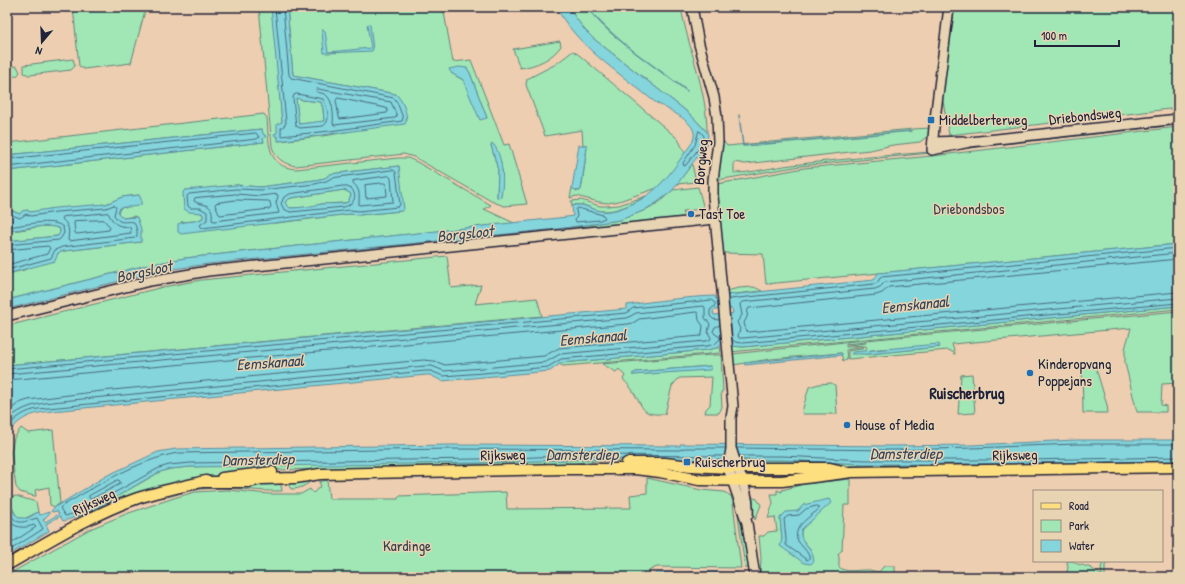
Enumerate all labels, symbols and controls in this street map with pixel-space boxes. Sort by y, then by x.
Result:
north arrow [22,22,62,62]
scale bar [1035,22,1119,48]
text: 100 m [1041,27,1067,44]
text: N [34,44,44,59]
street label: Driebondsweg [1048,101,1122,130]
place label: Middelberterweg [939,109,1028,130]
marker: Middelberterweg [926,115,936,125]
street label: Borgweg [688,138,713,186]
park label: Driebondsbos [934,198,1005,219]
place label: Tast Toe [699,203,745,224]
marker: Tast Toe [686,209,696,219]
water label: Borgsloot [436,219,497,247]
water label: Borgsloot [114,254,176,288]
water label: Eemskanaal [880,289,950,318]
water label: Eemskanaal [558,323,628,351]
water label: Eemskanaal [236,349,305,375]
place label: Kinderopvang Poppejans [1038,353,1112,391]
marker: Kinderopvang Poppejans [1025,368,1035,378]
district label: Ruischerbrug [929,382,1005,405]
place label: House of Media [855,414,934,435]
marker: House of Media [842,420,852,430]
water label: Damsterdiep [870,442,943,464]
water label: Damsterdiep [546,443,619,465]
street label: Rijksweg [480,444,526,465]
street label: Rijksweg [992,444,1038,465]
water label: Damsterdiep [222,447,295,471]
place label: Ruischerbrug [695,451,766,472]
marker: Ruischerbrug [682,457,692,467]
street label: Rijksweg [69,482,119,521]
legend [1033,490,1163,562]
text: Road [1069,497,1089,514]
text: Park [1069,517,1089,534]
park label: Kardinge [383,535,431,556]
text: Water [1069,537,1095,554]

